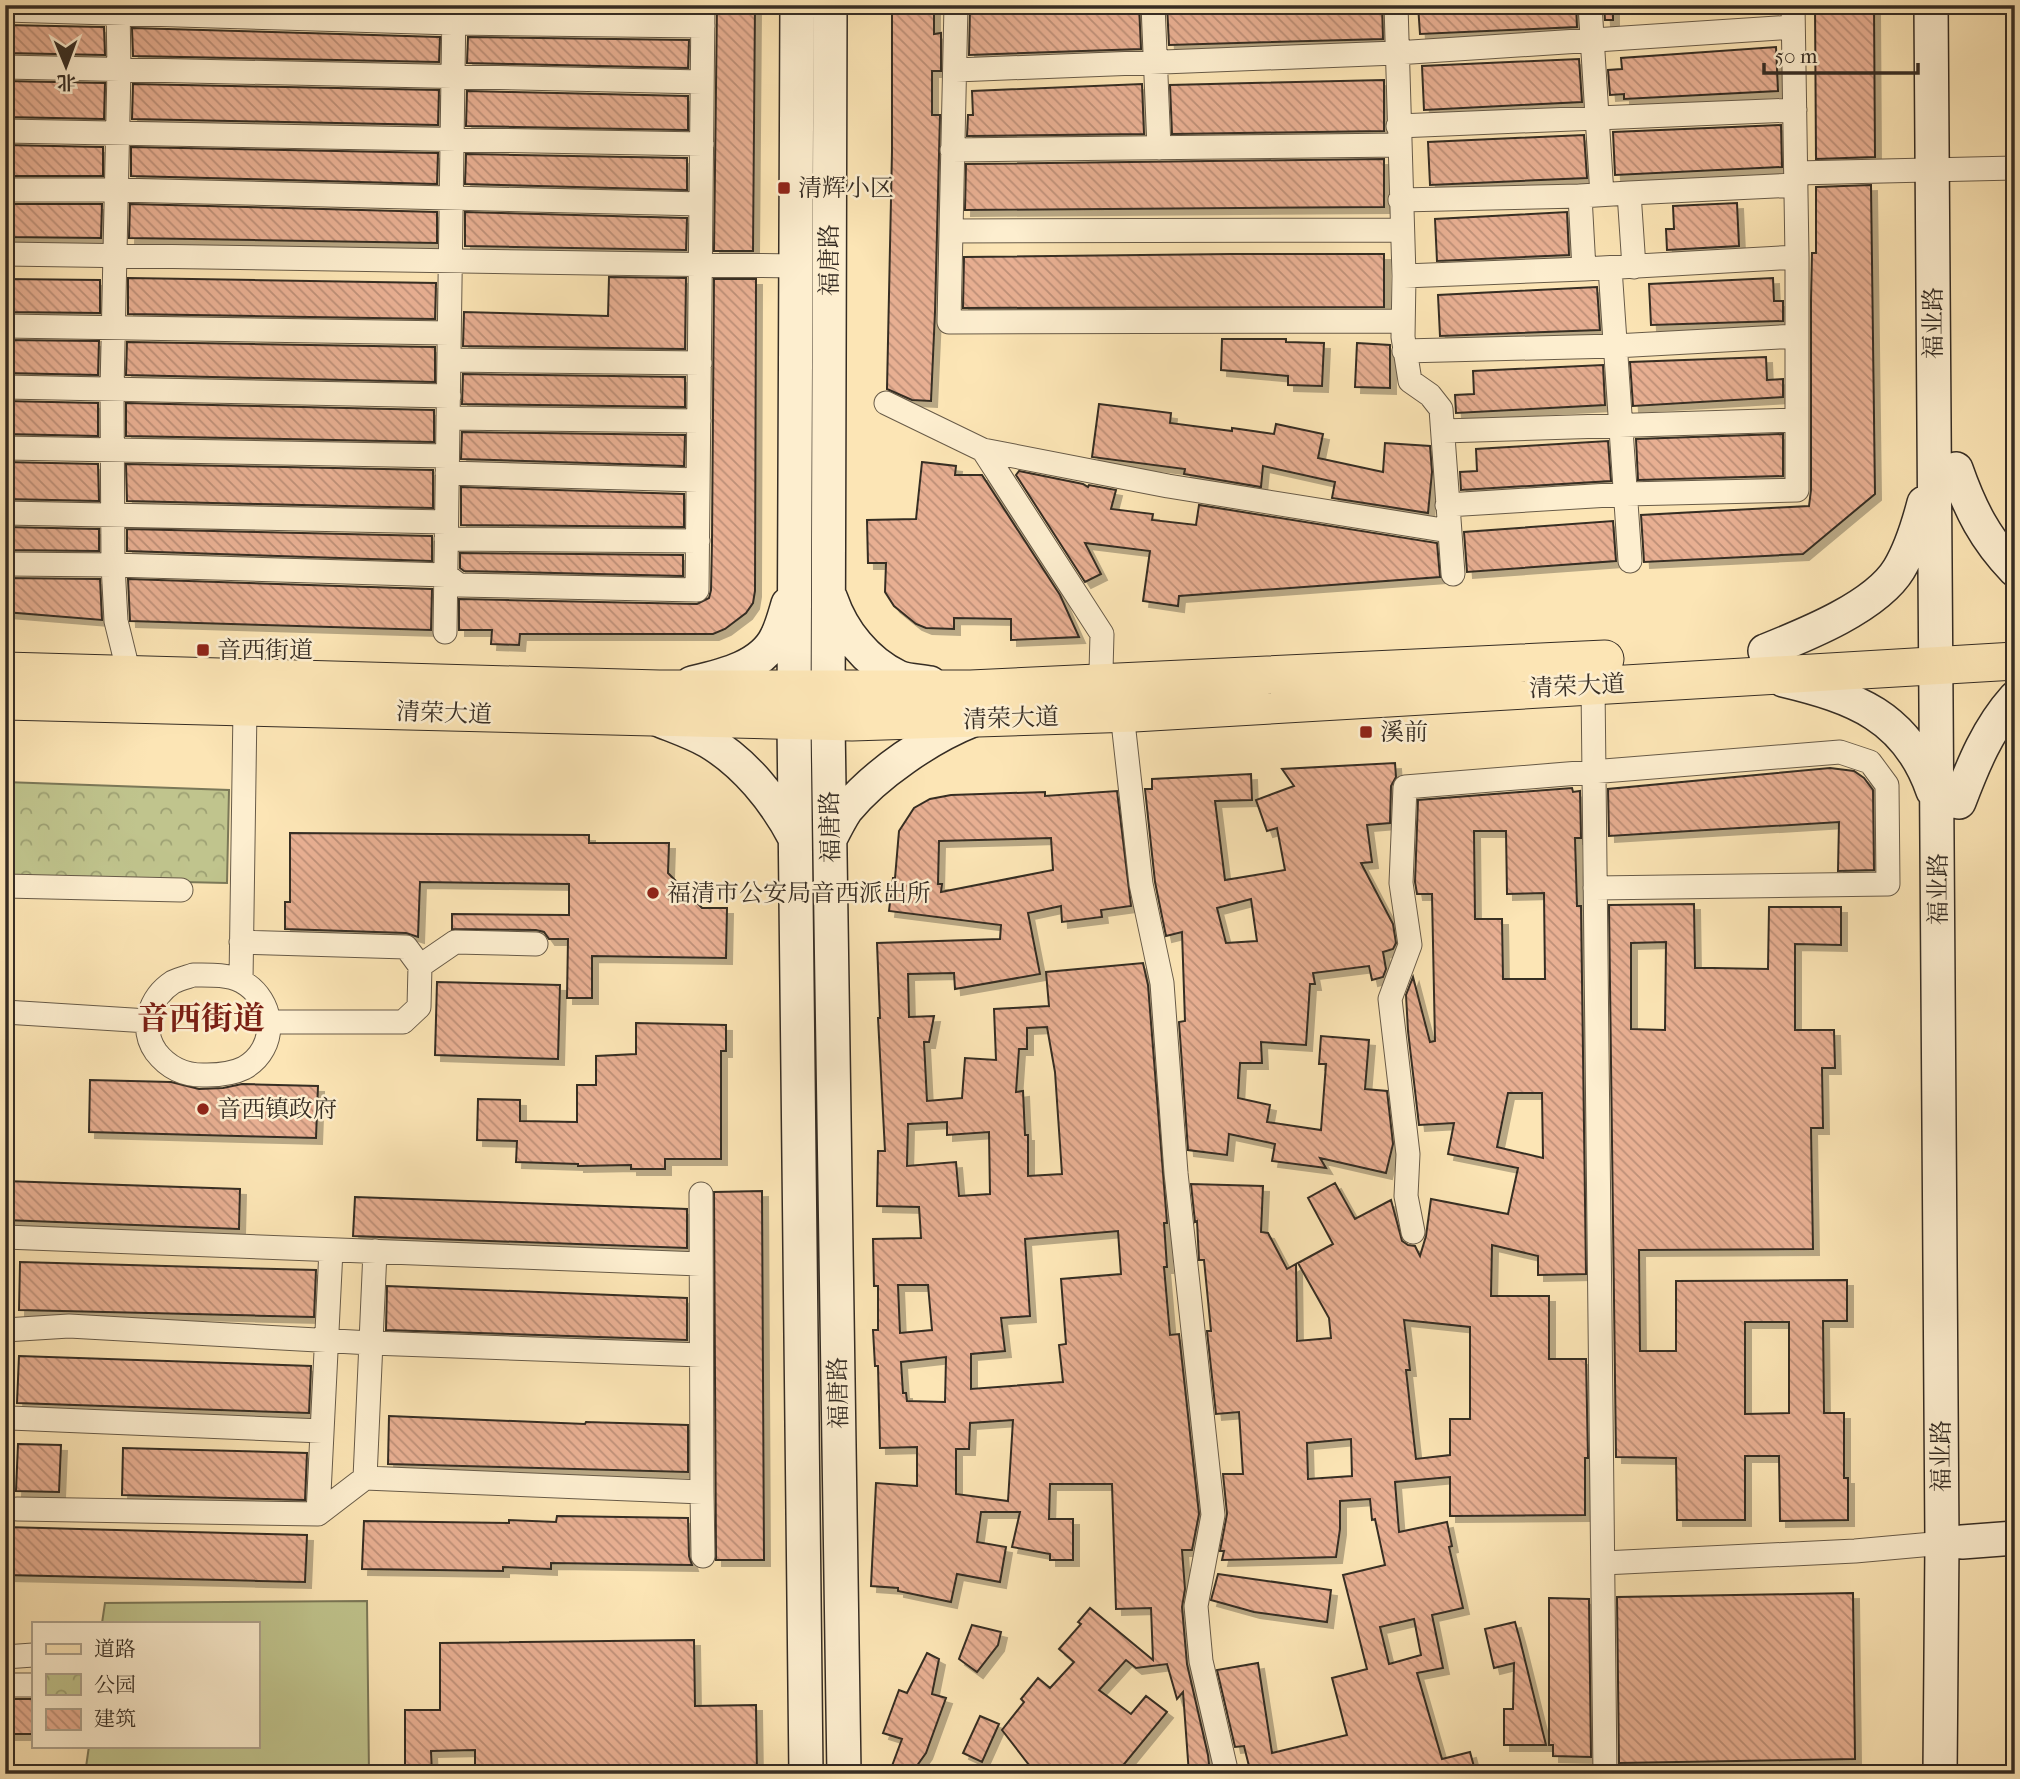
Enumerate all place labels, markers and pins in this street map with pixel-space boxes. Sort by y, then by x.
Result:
place label: 清辉小区 [798,174,894,202]
marker: 清辉小区 [776,180,792,196]
place label: 音西街道 [217,636,313,664]
marker: 音西街道 [195,642,211,658]
place label: 溪前 [1380,718,1428,746]
marker: 溪前 [1358,724,1374,740]
place label: 福清市公安局音西派出所 [667,879,931,907]
marker: 福清市公安局音西派出所 [645,885,661,901]
place label: 音西镇政府 [217,1095,337,1123]
marker: 音西镇政府 [195,1101,211,1117]

